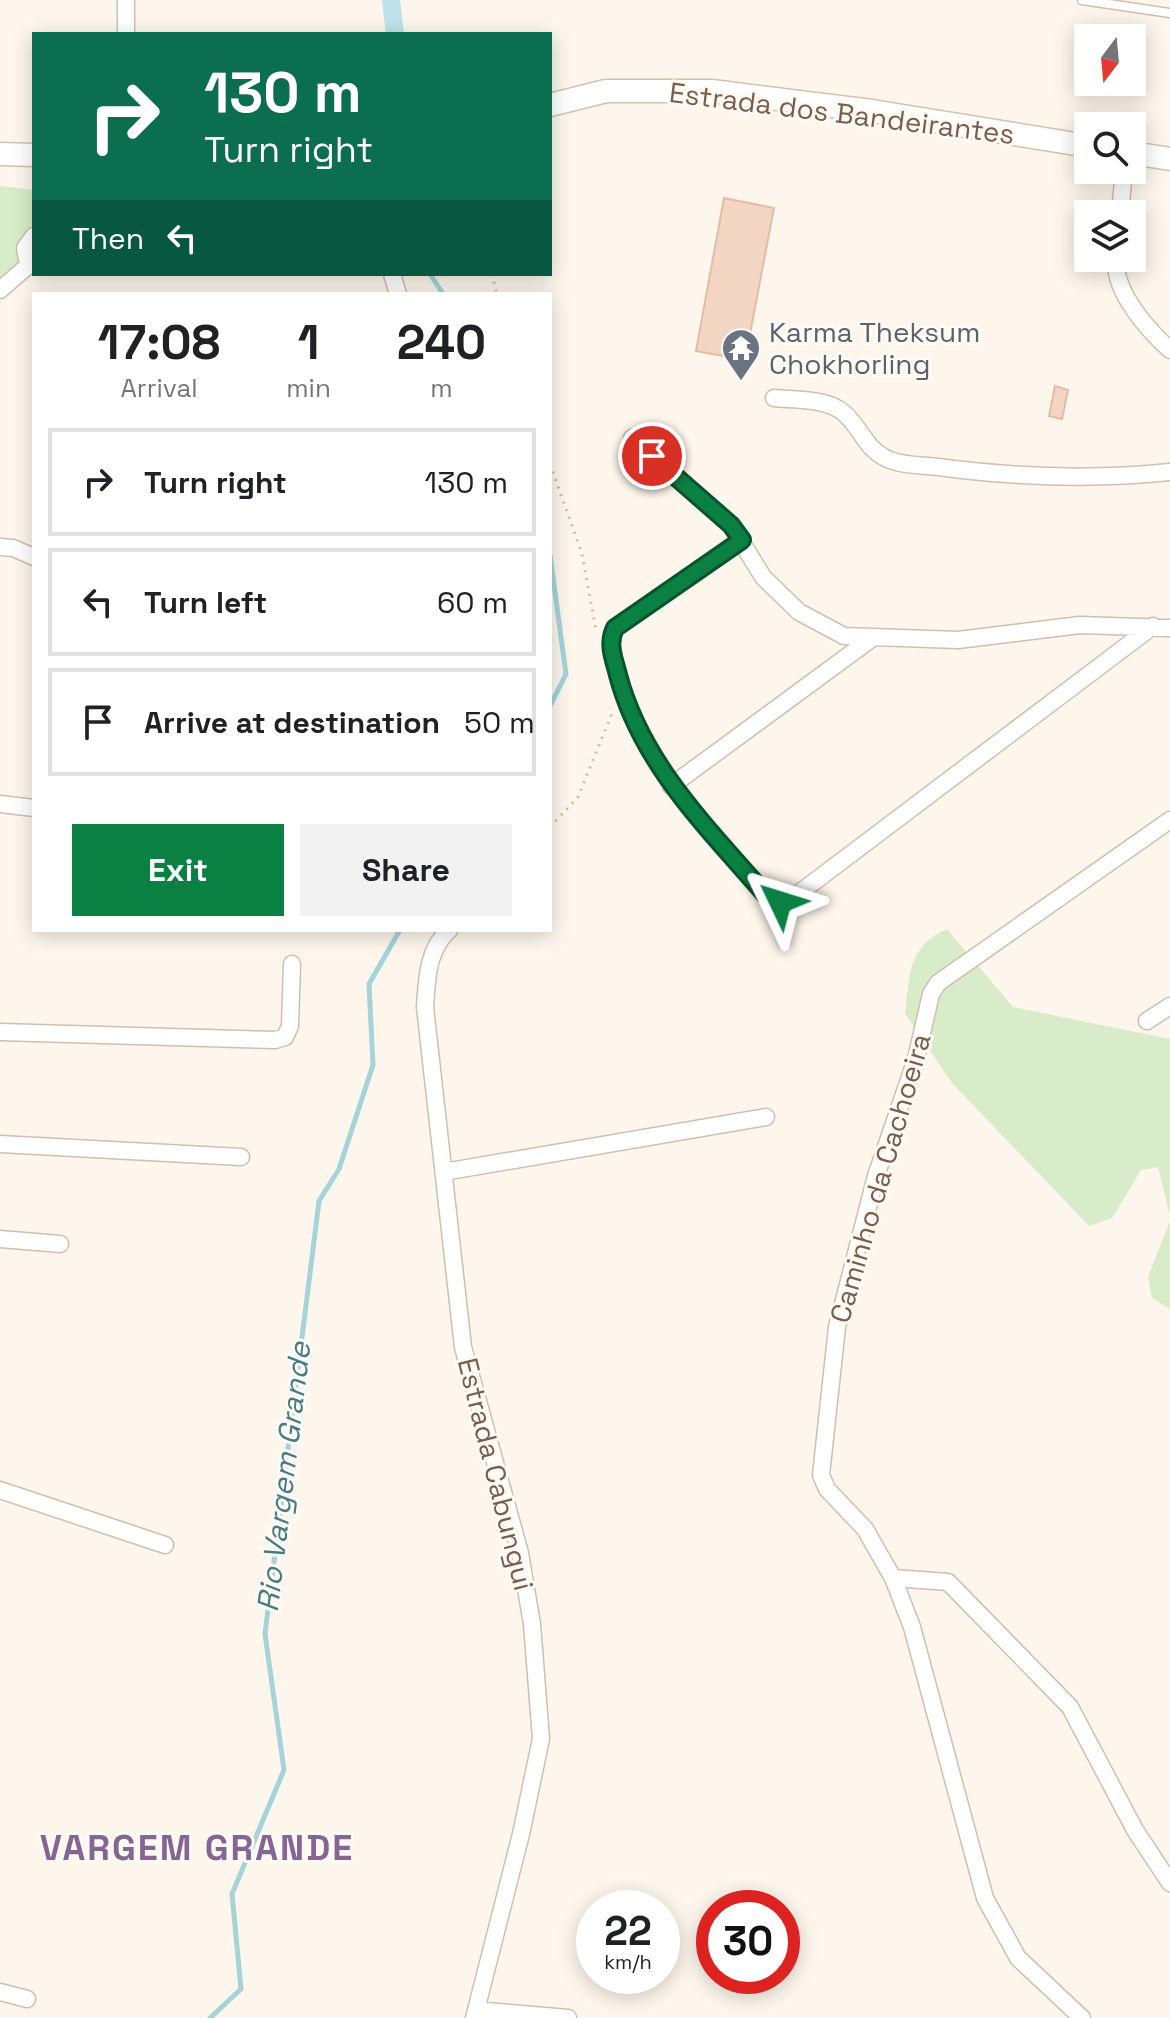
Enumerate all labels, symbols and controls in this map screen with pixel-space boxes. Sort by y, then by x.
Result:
north arrow [1074,24,1146,96]
map controls [1074,24,1146,272]
text: 130 m [204,57,362,128]
icon: right [72,64,176,168]
street label: Estrada dos Bandeirantes [667,74,1017,152]
button: search [1074,112,1146,184]
text: Turn right [204,127,373,173]
button: layers [1074,200,1146,272]
icon: left [160,216,204,260]
text: Then [72,219,144,258]
text: 17:08 [98,312,220,373]
text: 1 [298,312,319,373]
text: 240 [397,312,486,373]
place label: Karma Theksum Chokhorling [769,314,980,382]
temple icon: Karma Theksum Chokhorling [720,327,762,382]
text: Arrival [120,371,198,405]
text: min [286,371,331,405]
text: m [430,371,453,405]
pin [618,422,686,490]
icon: arrive [630,434,674,478]
icon: right [76,460,120,504]
text: Turn right [144,463,287,502]
text: 130 m [425,463,508,502]
icon: left [76,580,120,624]
text: Turn left [144,583,267,622]
text: 60 m [437,583,508,622]
icon: arrive [76,700,120,744]
text: Arrive at destination [144,703,440,742]
text: 50 m [464,703,535,742]
button: Exit [72,824,284,916]
button: Share [300,824,512,916]
position arrow [738,860,822,944]
street label: Caminho da Cachoeira [821,1029,939,1327]
water label: Rio Vargem Grande [248,1339,320,1614]
street label: Estrada Cabungui [450,1354,542,1594]
district label: VARGEM GRANDE [40,1825,354,1871]
speed limit sign: 30 [696,1890,800,1994]
text: 22 [604,1906,652,1957]
text: km/h [604,1949,652,1975]

